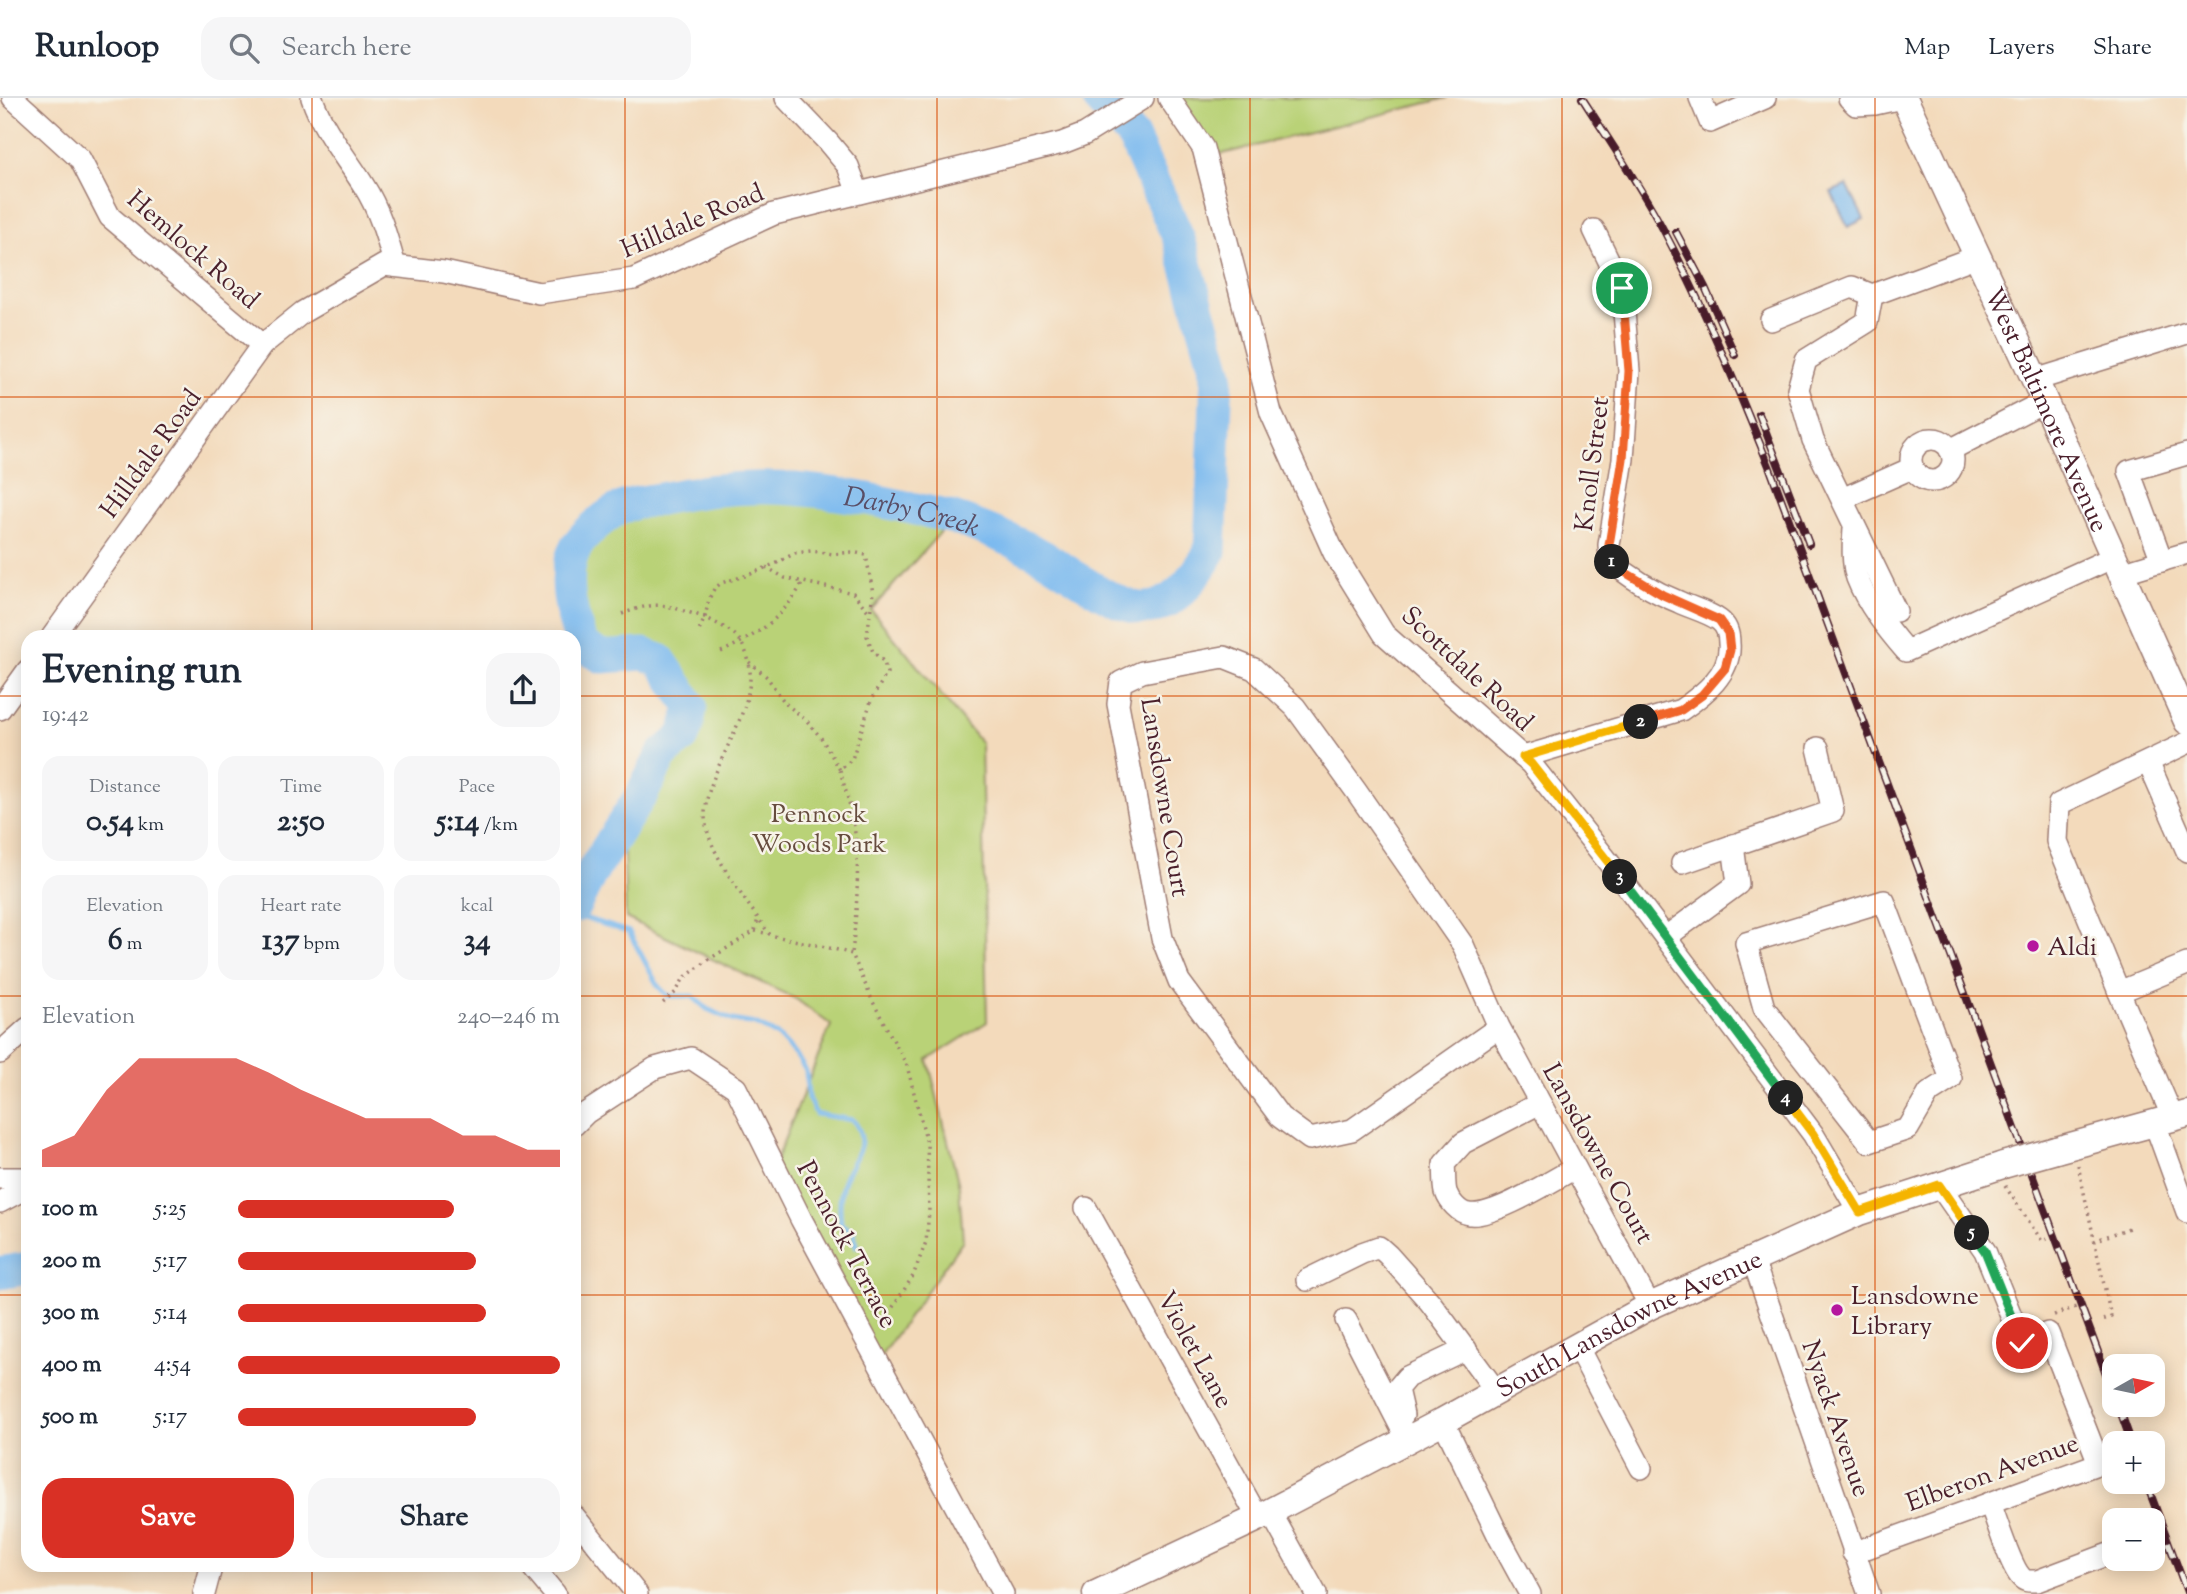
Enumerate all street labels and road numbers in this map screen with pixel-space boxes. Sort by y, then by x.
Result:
street label: Hilldale Road [616,175,770,269]
street label: Hemlock Road [118,183,267,319]
street label: West Baltimore Avenue [1974,282,2117,539]
street label: Hilldale Road [92,382,212,527]
street label: Knoll Street [1567,395,1620,534]
street label: Scottdale Road [1392,599,1541,741]
street label: Lansdowne Court [1130,695,1198,900]
street label: Lansdowne Court [1532,1057,1662,1251]
street label: Pennock Terrace [786,1155,906,1335]
street label: South Lansdowne Avenue [1490,1242,1769,1409]
street label: Violet Lane [1146,1285,1241,1416]
street label: Nyack Avenue [1791,1336,1879,1502]
street label: Elberon Avenue [1901,1426,2084,1523]

